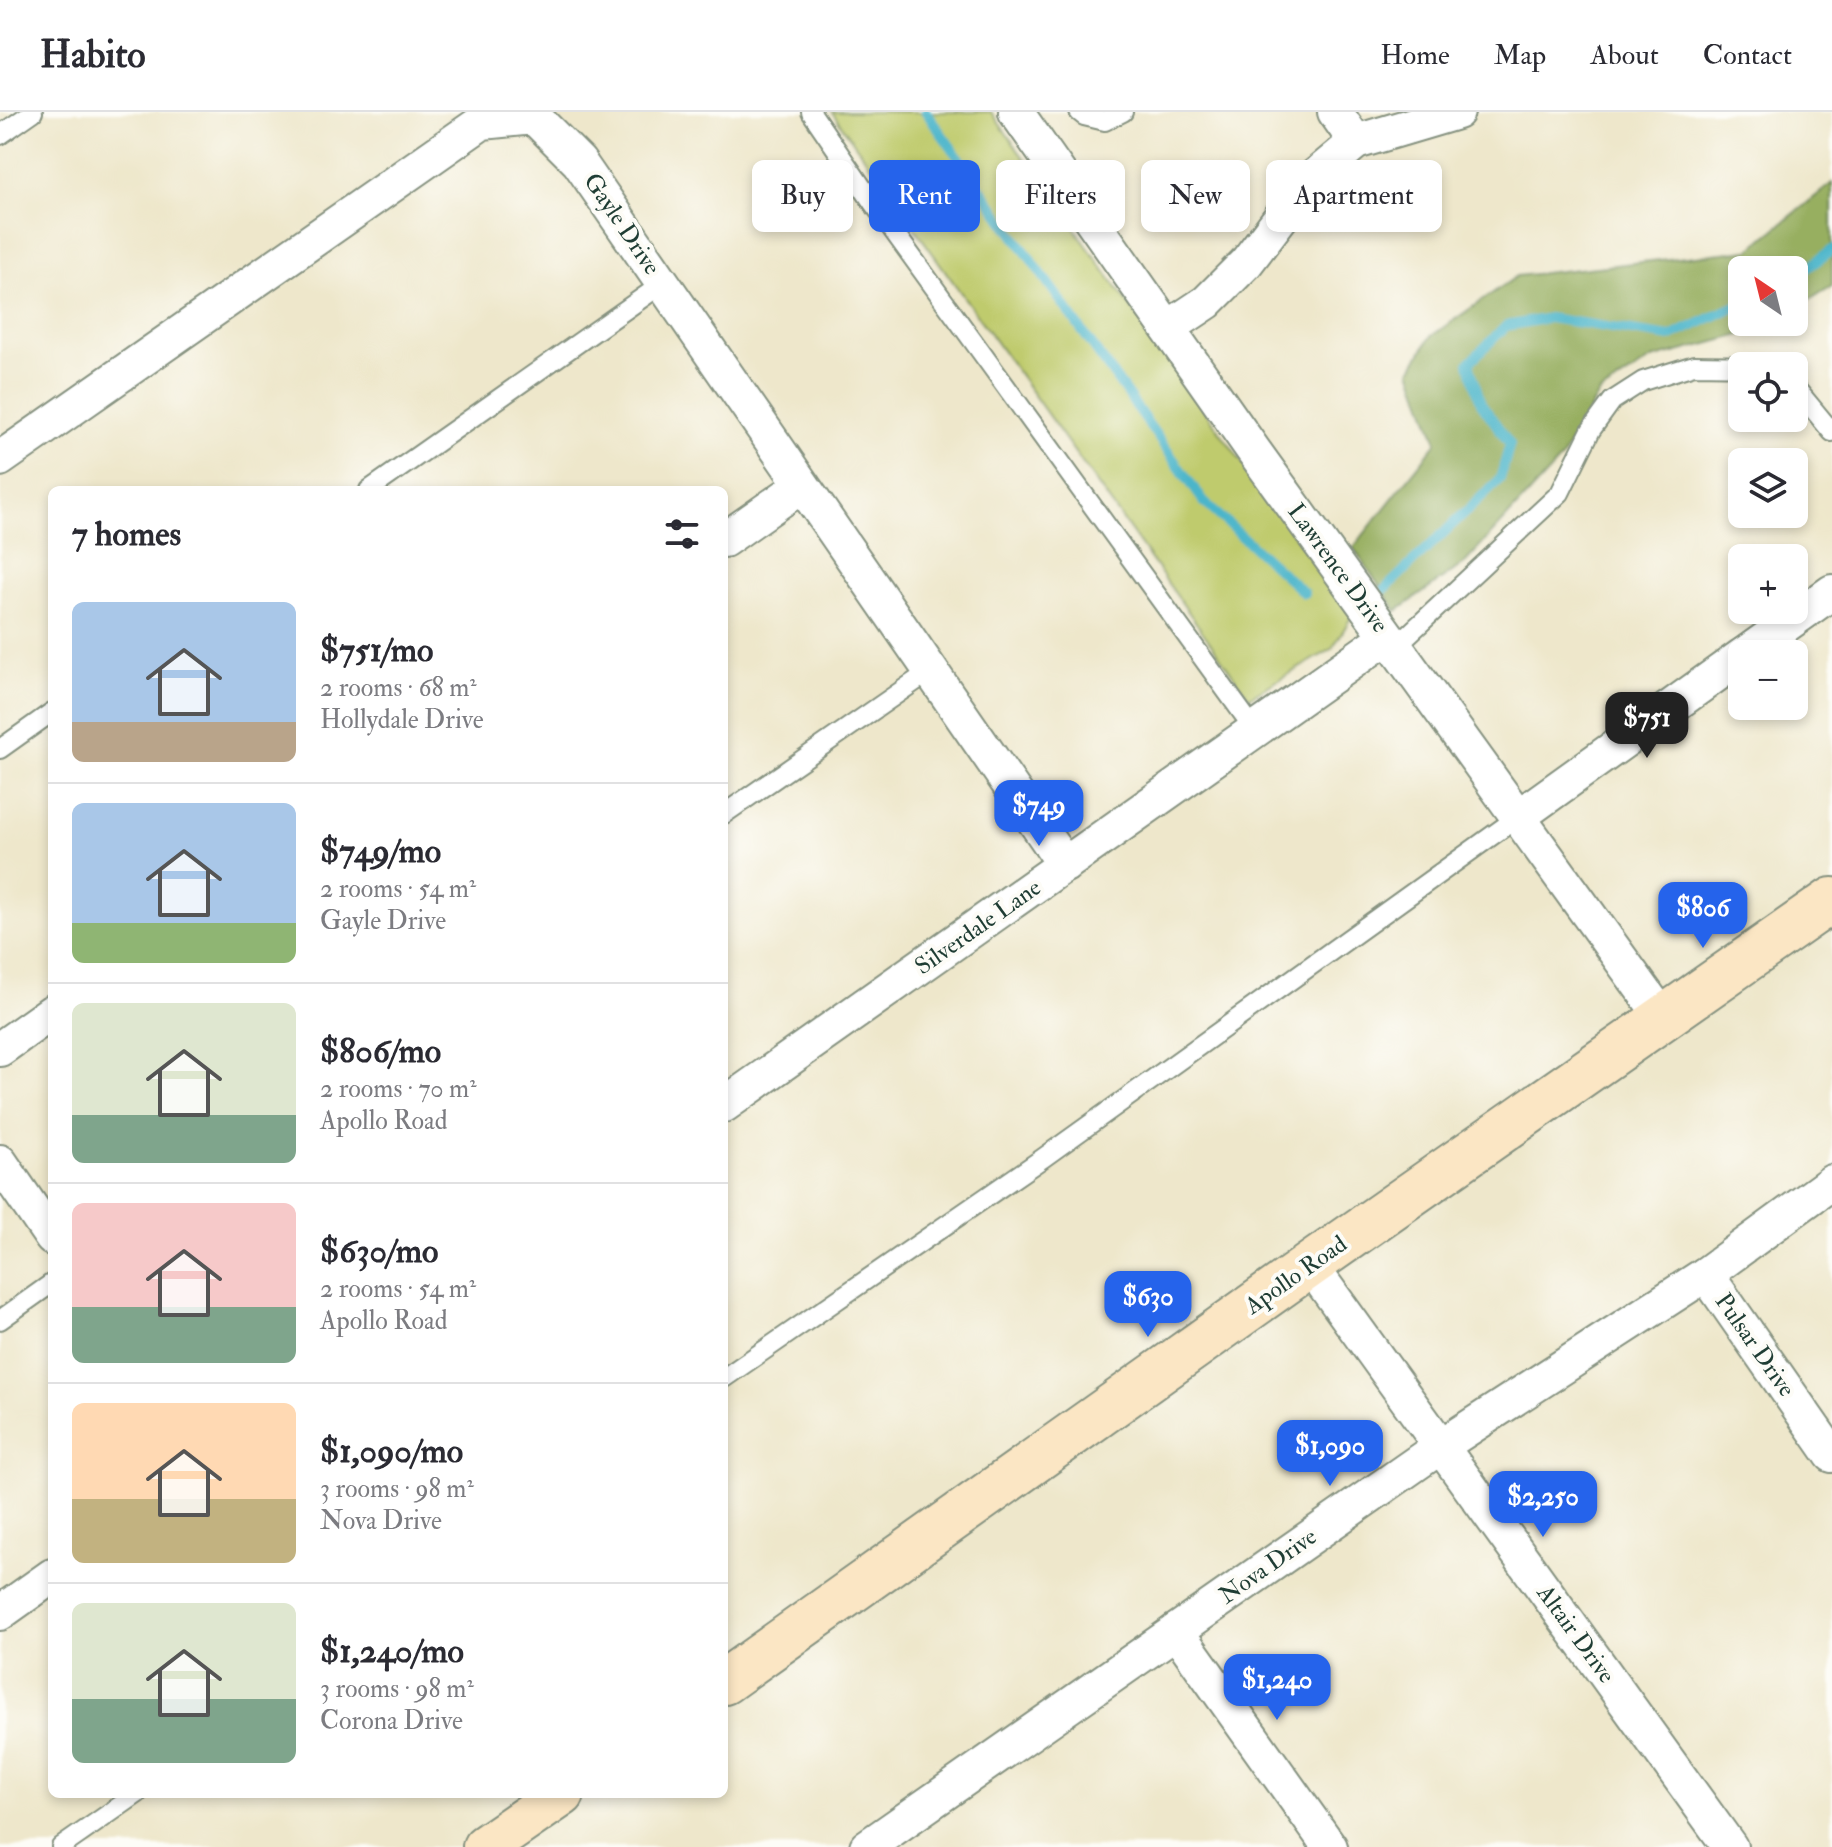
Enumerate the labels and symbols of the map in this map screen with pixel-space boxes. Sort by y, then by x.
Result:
street label: Gayle Drive [577,167,667,281]
north arrow [1728,256,1808,336]
street label: Lawrence Drive [1281,497,1395,639]
pin: $751 [1600,692,1694,760]
pin: $749 [992,780,1086,848]
street label: Silverdale Lane [909,872,1047,982]
pin: $806 [1656,882,1750,950]
street label: Apollo Road [1238,1228,1353,1322]
pin: $630 [1101,1271,1195,1339]
street label: Pulsar Drive [1708,1287,1802,1403]
pin: $1,090 [1265,1420,1395,1488]
pin: $2,250 [1478,1471,1608,1539]
street label: Nova Drive [1213,1521,1323,1611]
street label: Altair Drive [1529,1578,1622,1689]
pin: $1,240 [1212,1654,1342,1722]

